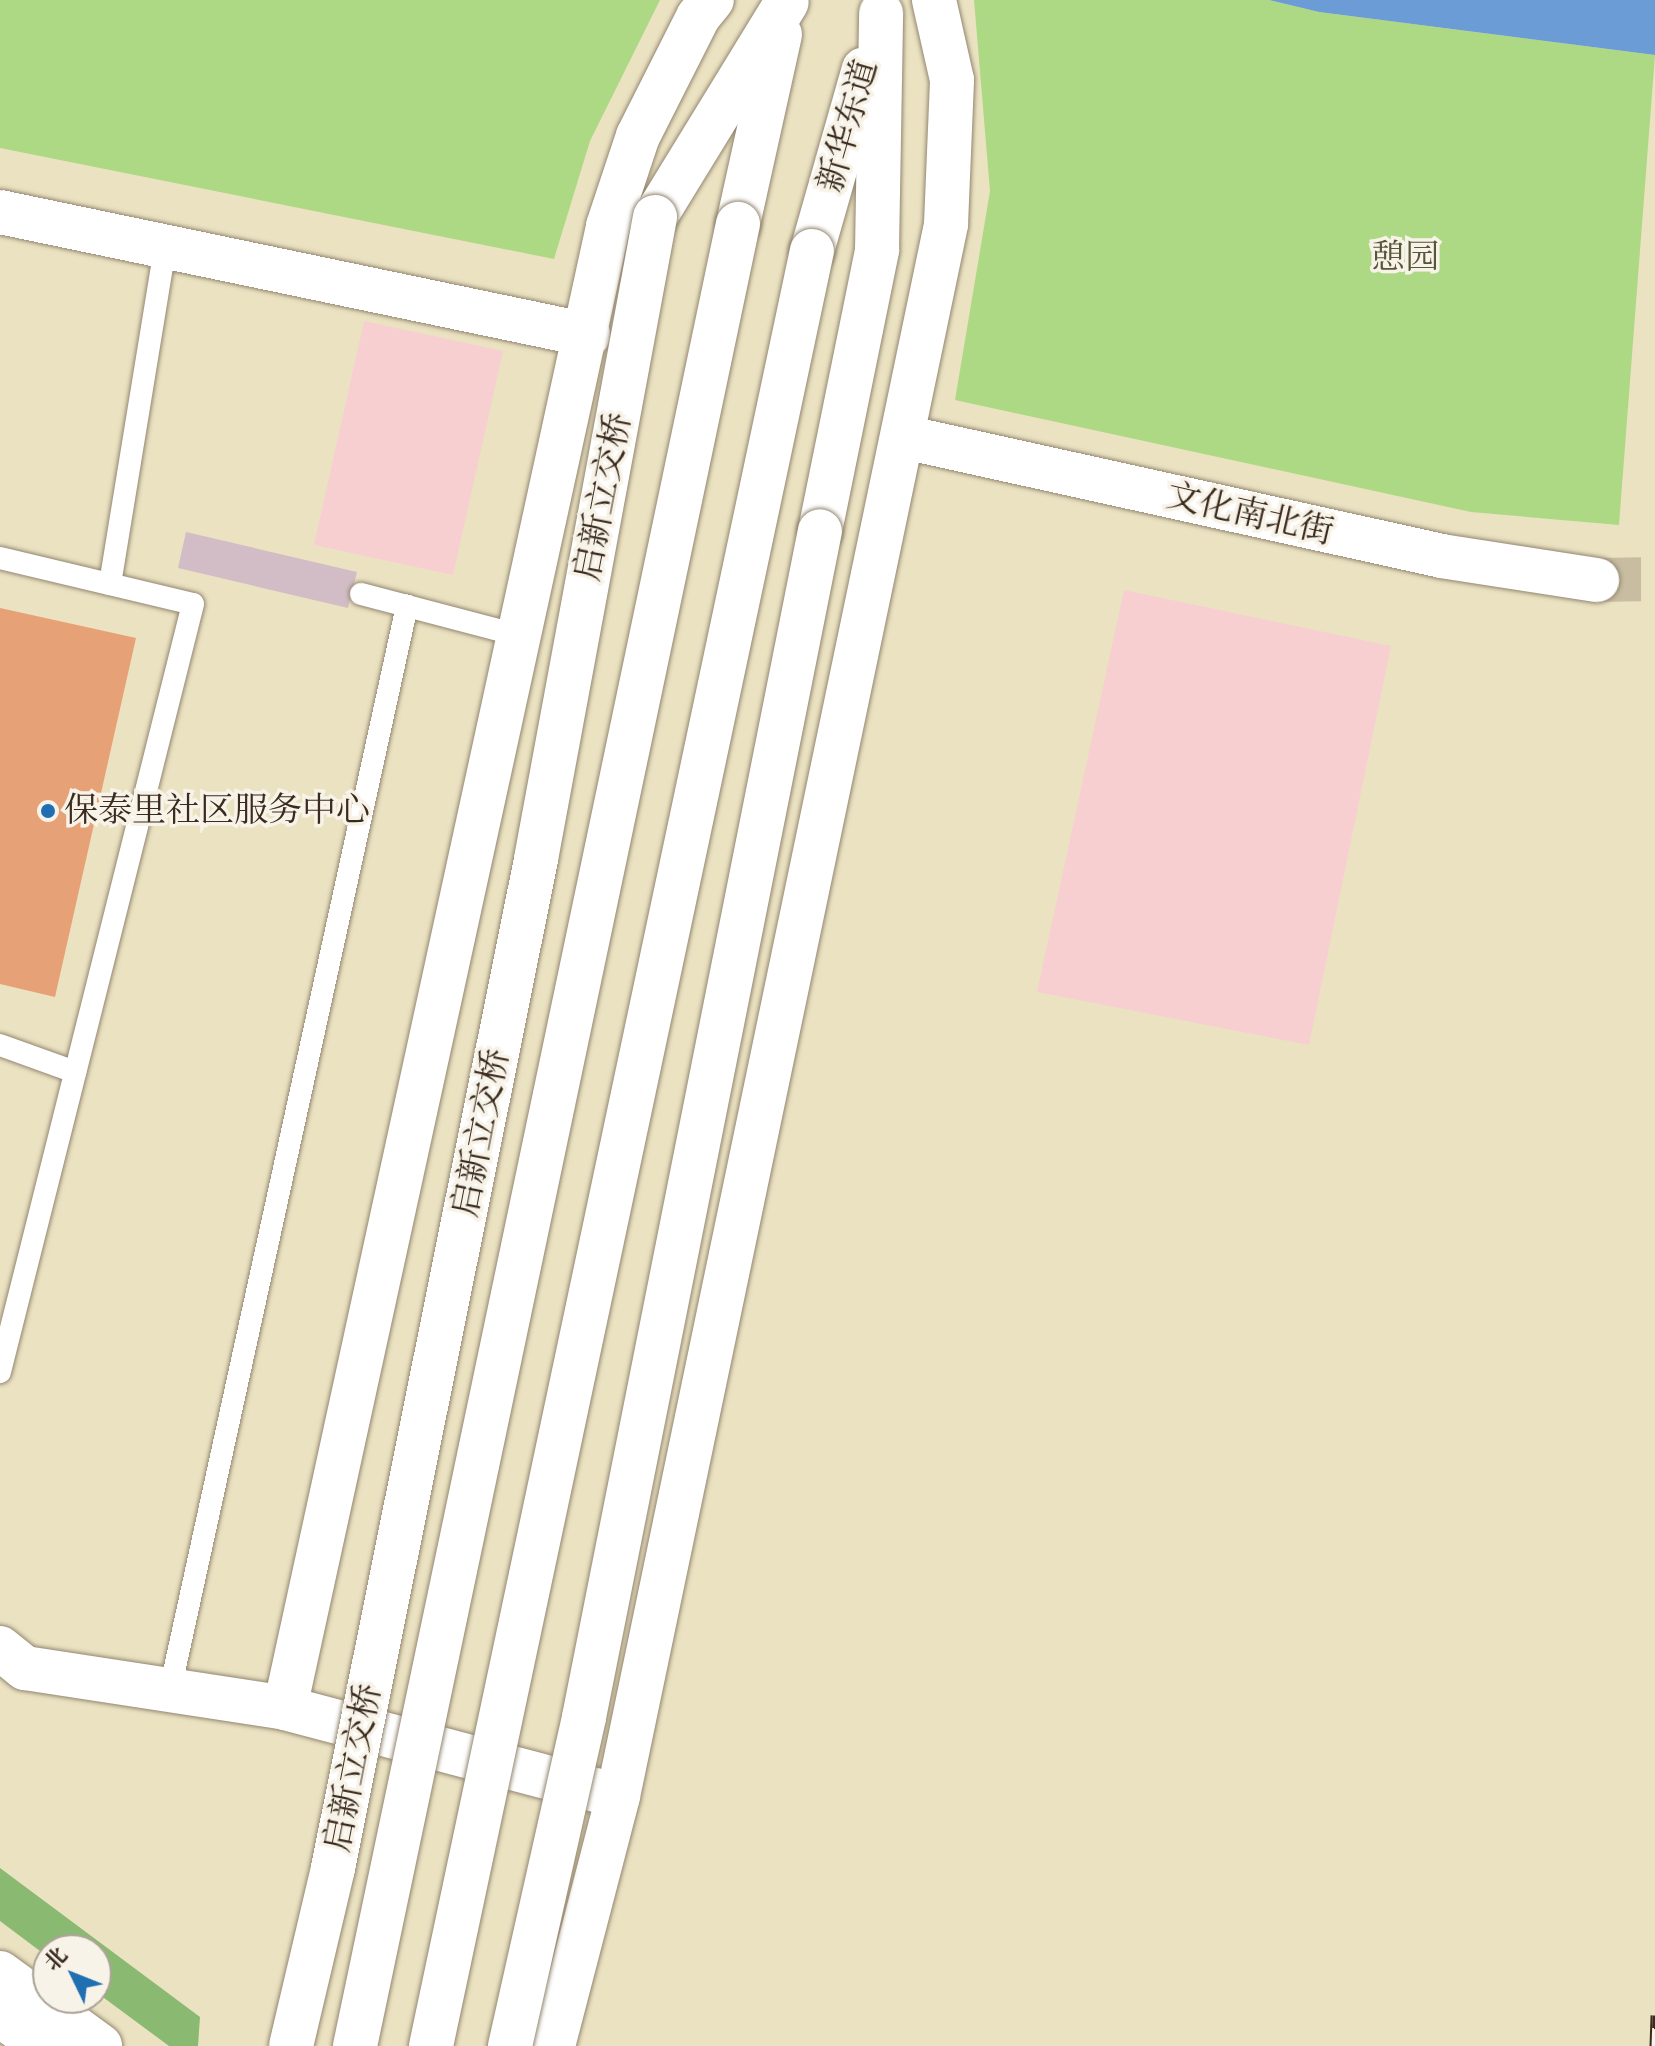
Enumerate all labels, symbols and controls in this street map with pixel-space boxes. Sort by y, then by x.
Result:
street label: 新华东道 [810,55,886,197]
park label: 憩园 [1371,238,1439,278]
street label: 启新立交桥 [567,410,639,584]
street label: 文化南北街 [1163,475,1337,553]
place label: 保泰里社区服务中心 [64,791,370,831]
marker: 保泰里社区服务中心 [39,802,57,820]
street label: 启新立交桥 [445,1046,517,1220]
street label: 启新立交桥 [317,1681,389,1855]
north arrow [32,1934,112,2014]
text: 北 [38,1941,74,1977]

